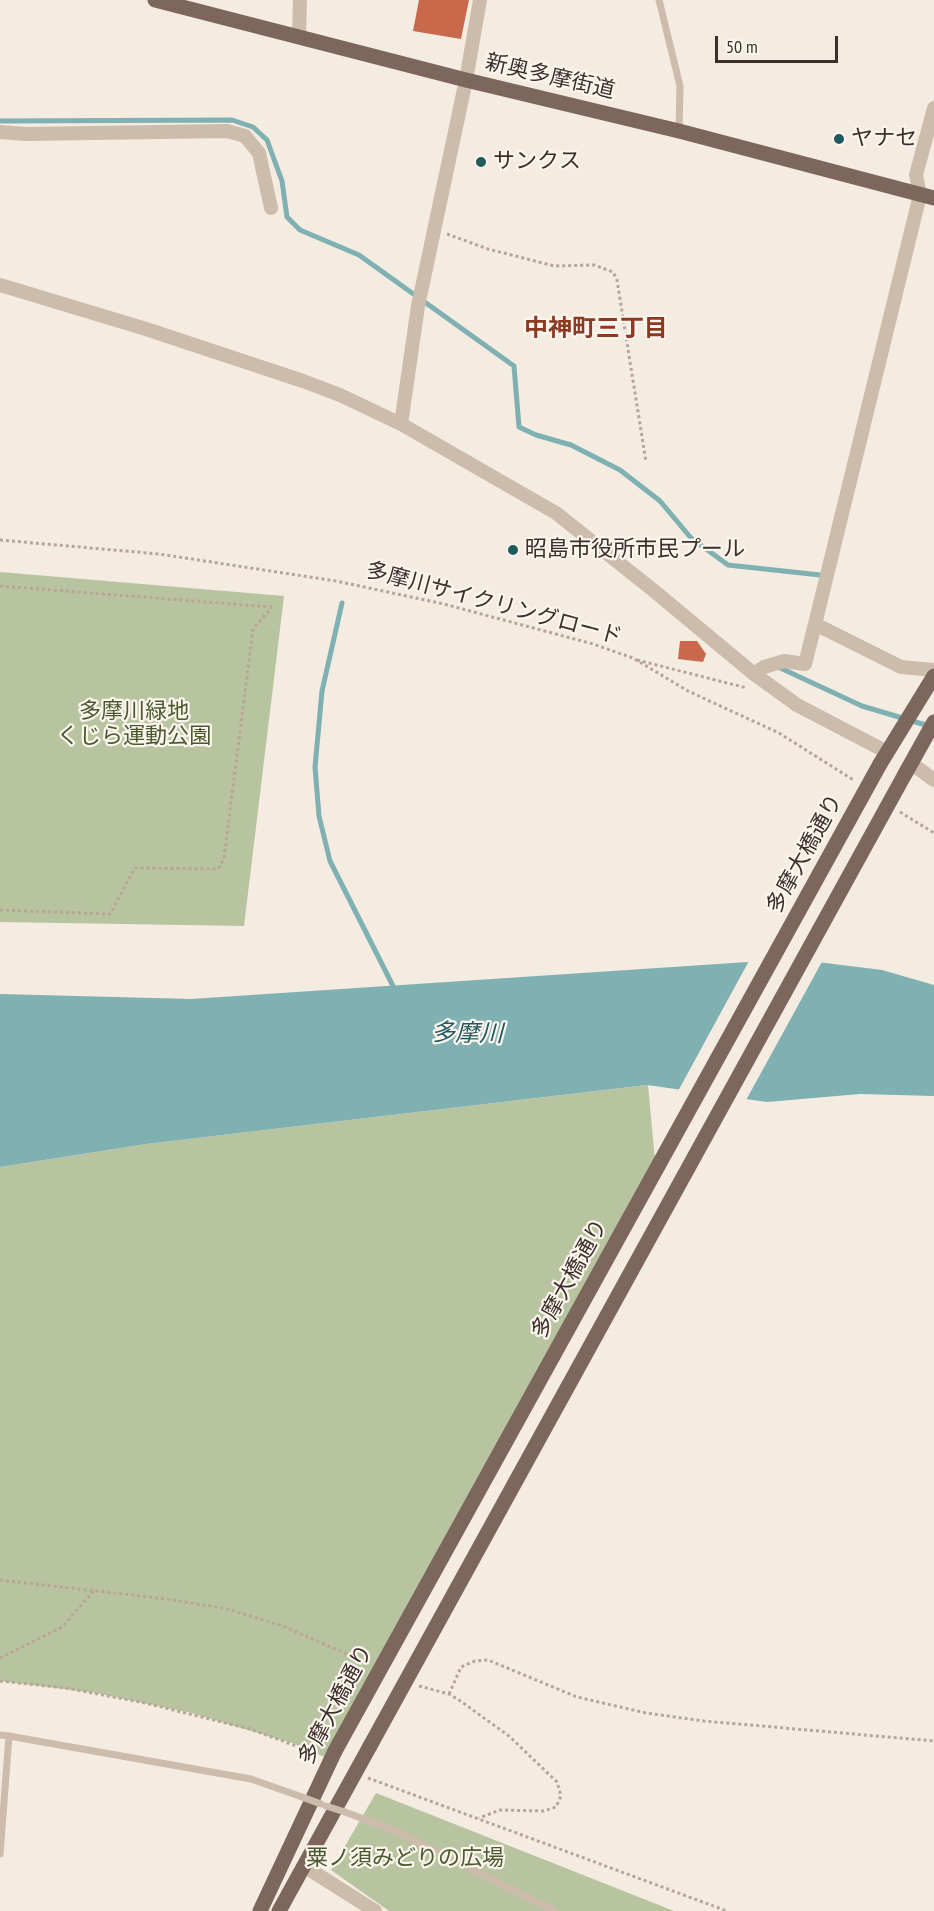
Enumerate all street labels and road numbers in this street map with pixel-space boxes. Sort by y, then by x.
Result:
street label: 新奥多摩街道 [483,49,617,105]
street label: 多摩川サイクリングロード [363,557,625,651]
street label: 多摩大橋通り [761,790,849,918]
street label: 多摩大橋通り [526,1215,614,1343]
street label: 多摩大橋通り [293,1641,379,1769]

